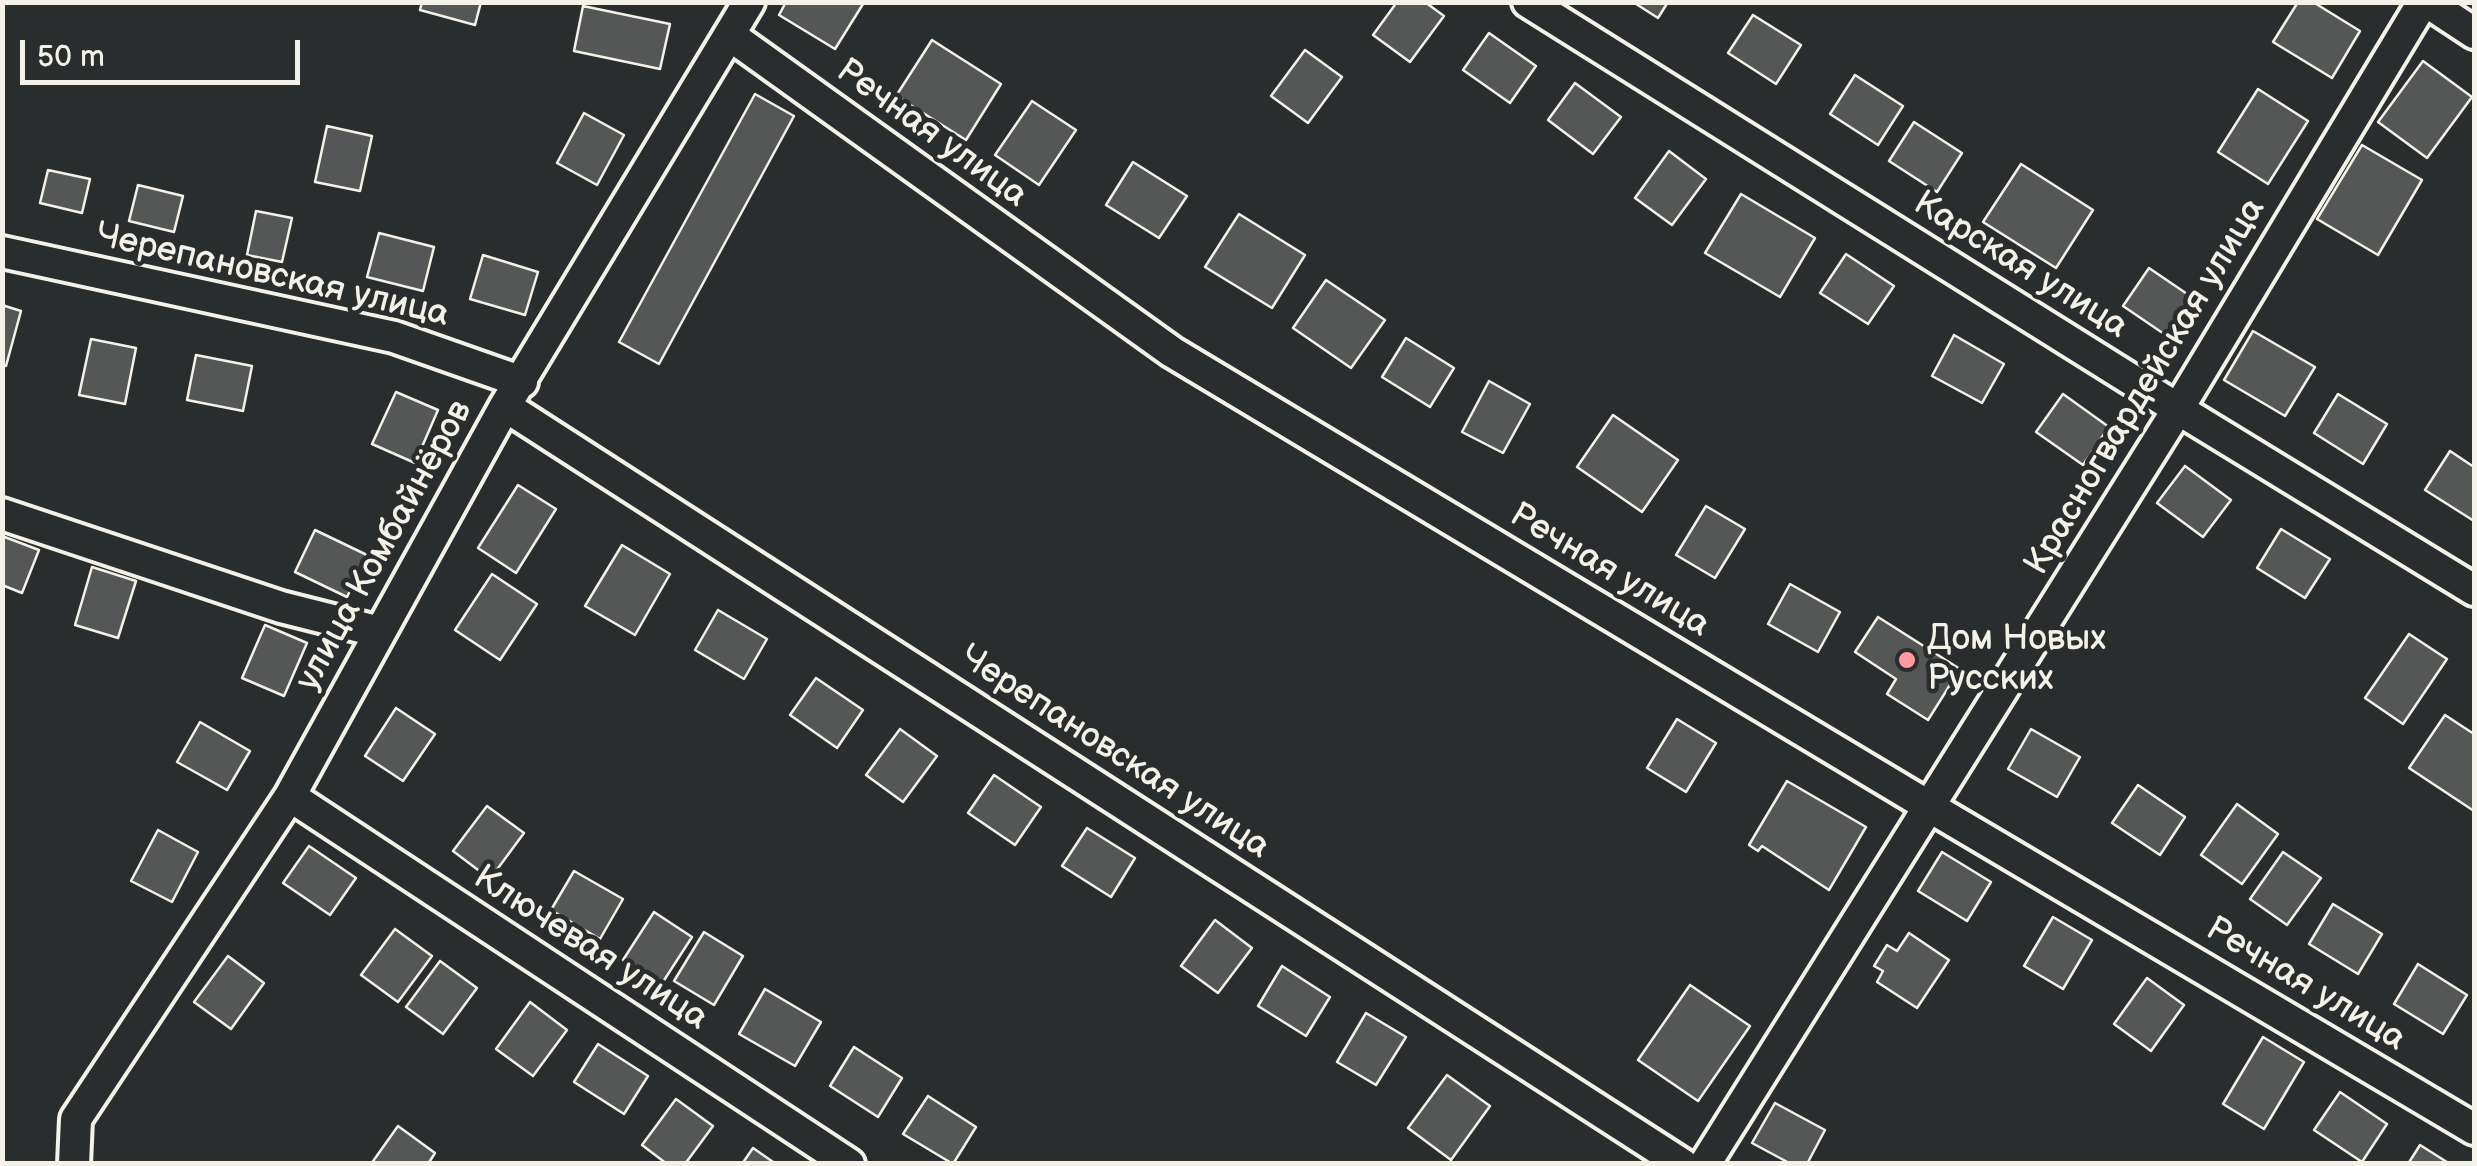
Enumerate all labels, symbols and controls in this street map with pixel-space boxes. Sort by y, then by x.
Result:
scale bar [25,20,305,82]
text: 50 m [37,39,105,75]
street label: Речная улица [827,51,1035,217]
street label: Карская улица [1905,183,2135,349]
street label: Красногвардейская улица [2017,191,2275,583]
street label: Черепановская улица [91,215,453,337]
street label: улица Комбайнёров [288,394,482,698]
street label: Речная улица [1501,495,1717,647]
place label: Дом Новых Русских [1927,619,2106,701]
street label: Черепановская улица [951,637,1277,869]
marker: Дом Новых Русских [1896,649,1918,671]
street label: Ключевая улица [465,858,715,1040]
street label: Речная улица [2197,909,2413,1061]

